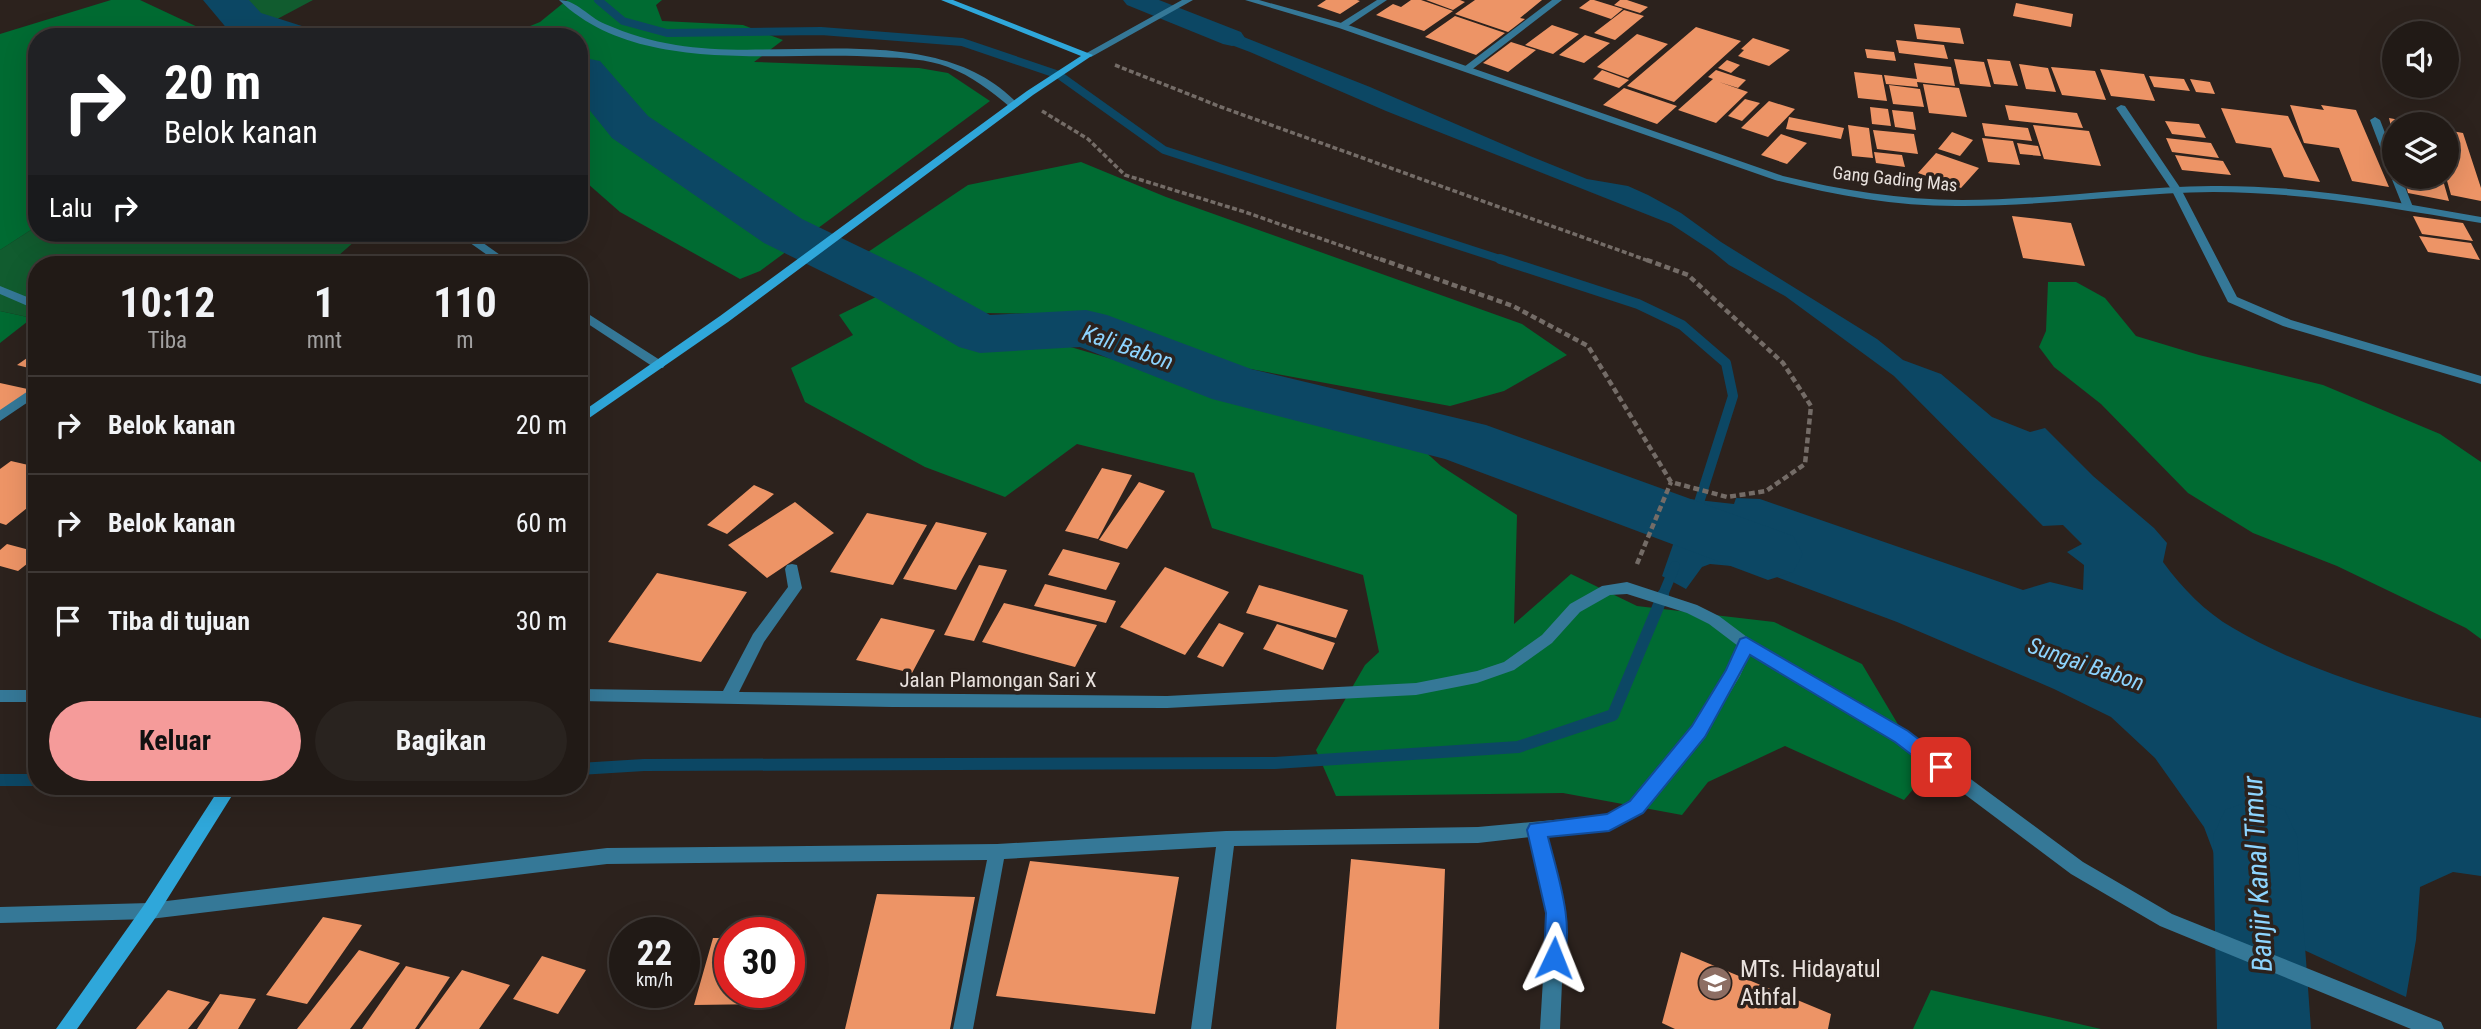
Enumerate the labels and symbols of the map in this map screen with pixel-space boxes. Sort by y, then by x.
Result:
street label: Gang Gading Mas [1832,162,1959,196]
water label: Kali Babon [1079,319,1177,376]
water label: Sungai Babon [2024,632,2147,697]
street label: Jalan Plamongan Sari X [899,668,1097,692]
pin [1911,737,1971,797]
water label: Banjir Kanal Timur [2236,774,2279,973]
speed limit sign: 30 [714,917,805,1008]
position arrow [1517,921,1591,995]
place label: MTs. Hidayatul Athfal [1740,955,1881,1011]
school or university icon: MTs. Hidayatul Athfal [1696,964,1734,1002]

